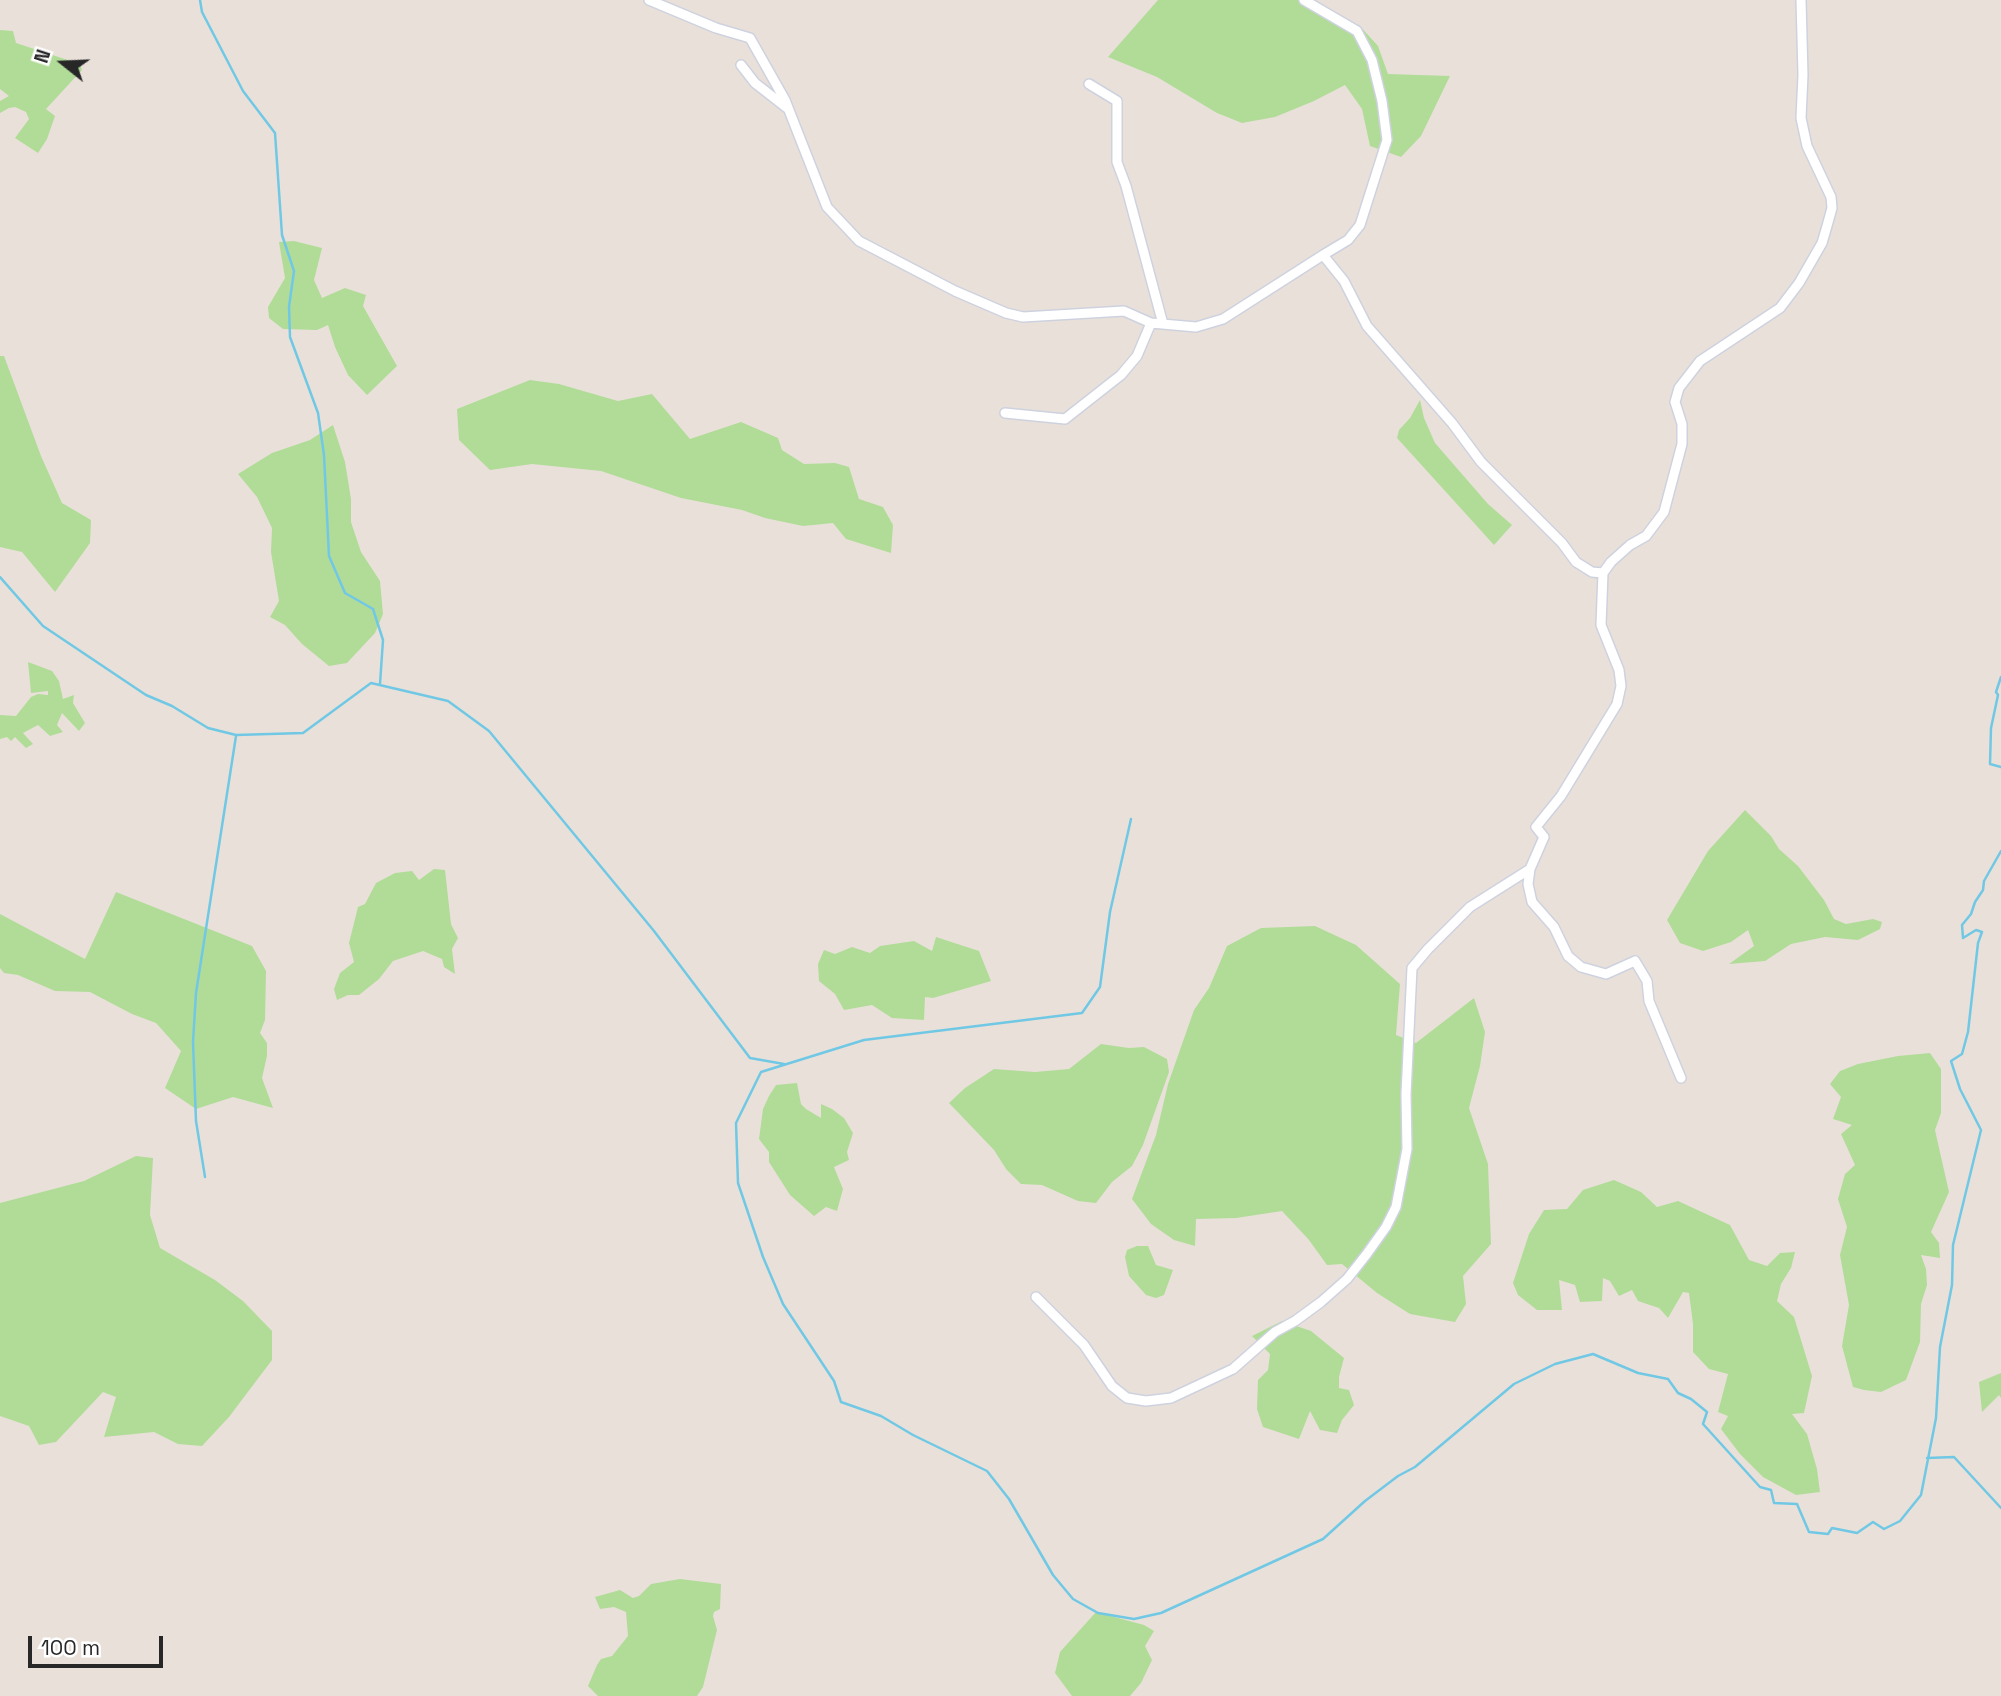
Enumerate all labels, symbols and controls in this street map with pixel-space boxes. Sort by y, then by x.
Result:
north arrow [28,28,98,98]
text: N [29,46,56,66]
scale bar [32,1622,166,1666]
text: 100 m [41,1634,100,1661]

